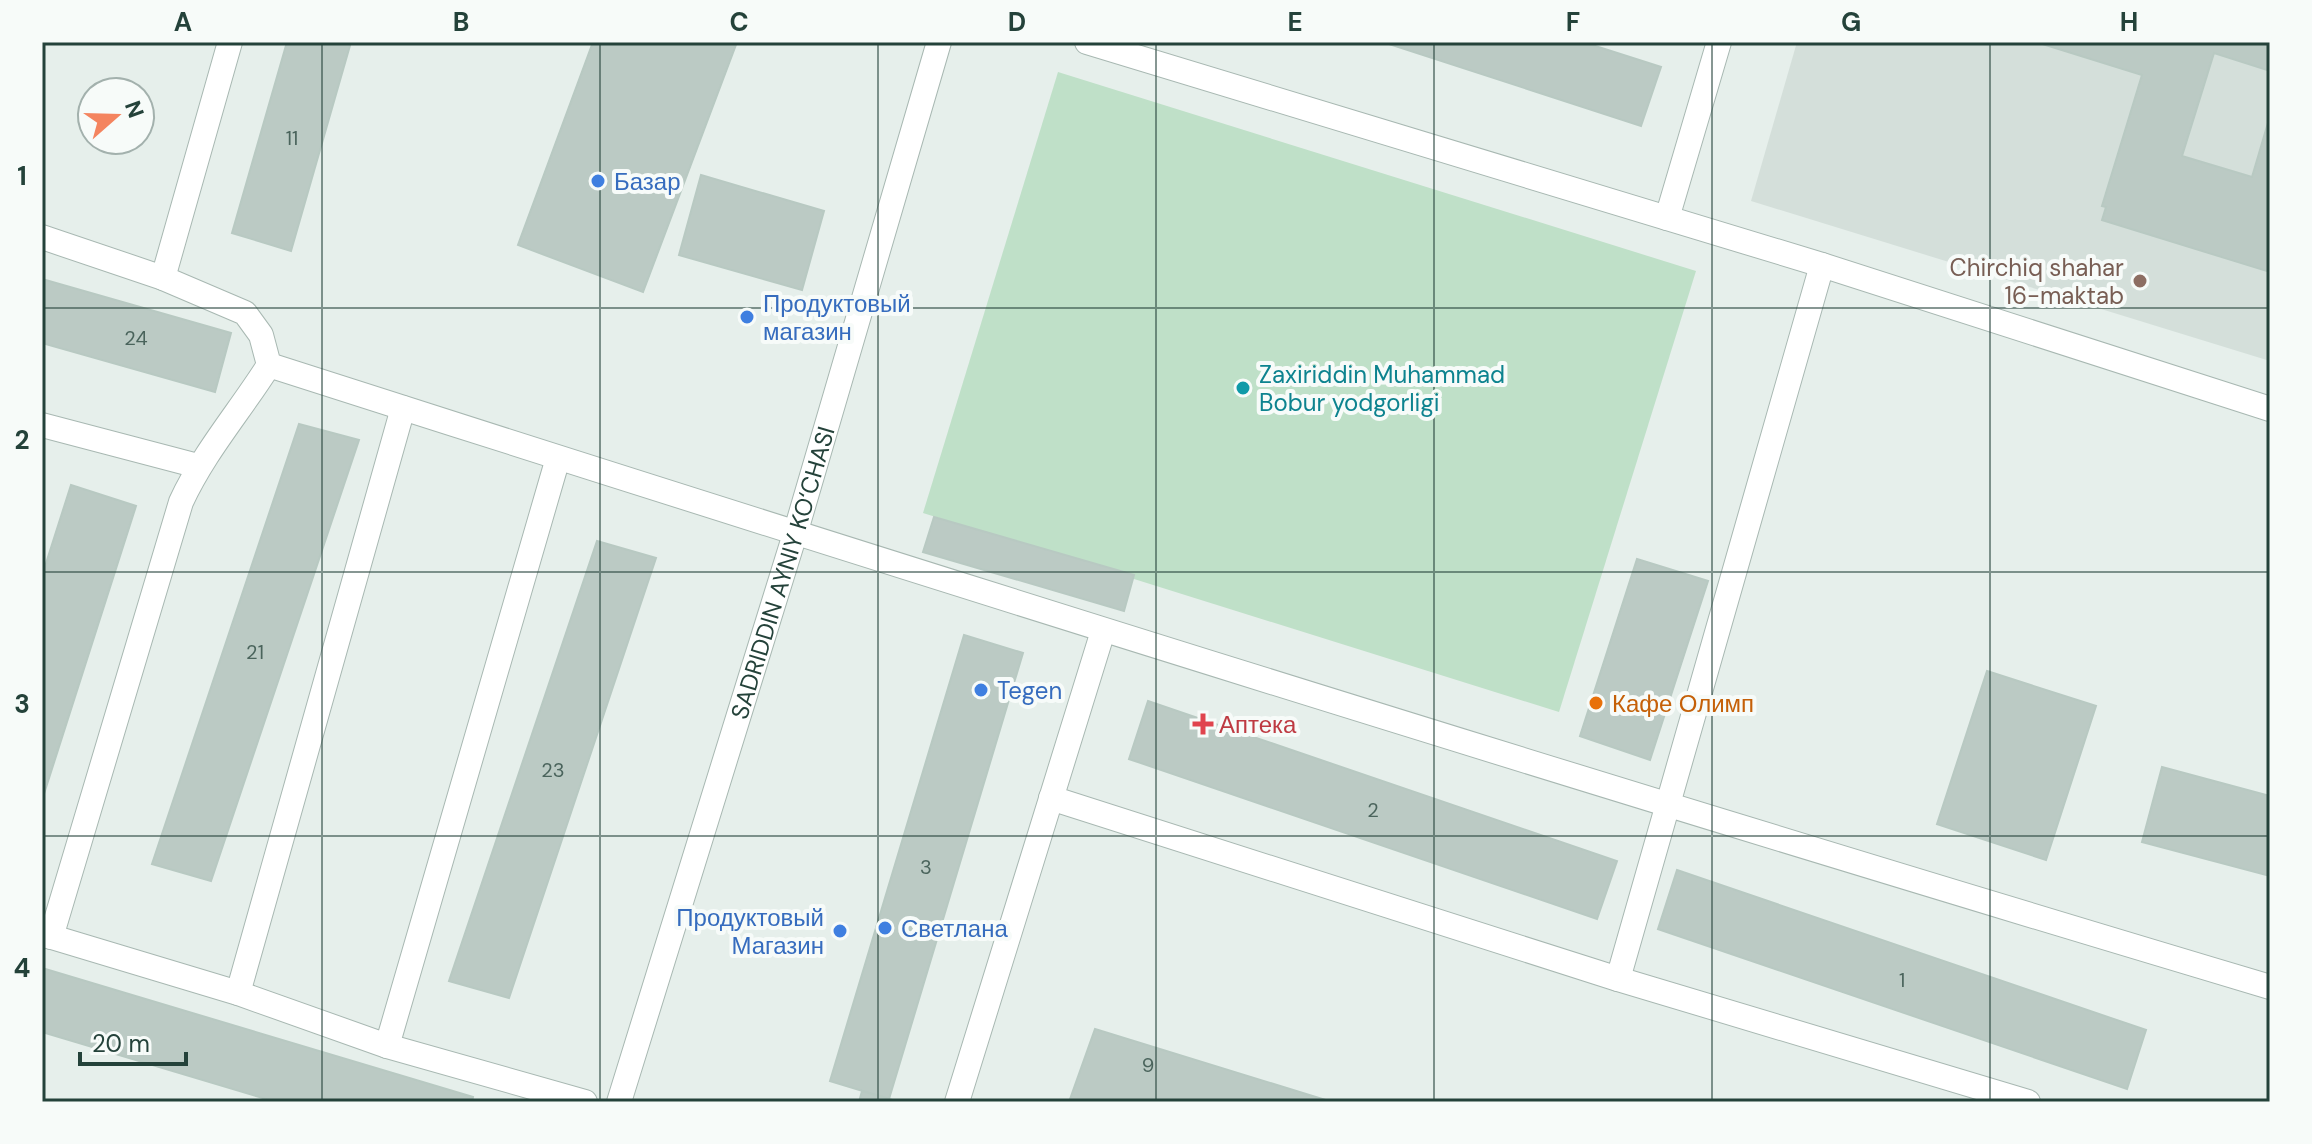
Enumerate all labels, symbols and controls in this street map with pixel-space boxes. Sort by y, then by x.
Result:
text: A [174,5,192,39]
text: B [453,5,469,39]
text: C [729,5,749,39]
text: D [1008,5,1026,39]
text: E [1287,5,1303,39]
text: F [1566,5,1580,39]
text: G [1841,5,1861,39]
text: H [2120,5,2138,39]
north arrow [76,76,156,156]
text: N [118,97,151,122]
house number: 11 [286,125,298,151]
text: 1 [17,159,27,193]
place label: Базар [614,166,681,197]
marker: Базар [589,172,607,190]
place label: Chirchiq shahar 16-maktab [1949,252,2124,311]
marker: Chirchiq shahar 16-maktab [2131,272,2149,290]
place label: Продуктовый магазин [763,288,911,347]
marker: Продуктовый магазин [738,308,756,326]
house number: 24 [124,325,148,351]
place label: Zaxiriddin Muhammad Bobur yodgorligi [1259,359,1505,418]
marker: Zaxiriddin Muhammad Bobur yodgorligi [1234,379,1252,397]
text: 2 [14,423,30,457]
street label: SADRIDDIN AYNIY KO‘CHASI [723,423,841,723]
house number: 21 [246,639,264,665]
place label: Tegen [997,675,1062,706]
marker: Tegen [972,681,990,699]
text: 3 [14,687,30,721]
place label: Кафе Олимп [1612,688,1754,719]
marker: Кафе Олимп [1587,694,1605,712]
place label: Аптека [1219,709,1297,740]
marker: Аптека [1194,715,1212,733]
house number: 23 [541,757,565,783]
house number: 2 [1367,797,1379,823]
house number: 3 [920,854,932,880]
place label: Продуктовый Магазин [676,902,824,961]
place label: Светлана [901,913,1008,944]
marker: Светлана [876,919,894,937]
marker: Продуктовый Магазин [831,922,849,940]
text: 4 [14,951,30,985]
house number: 1 [1899,967,1905,993]
scale bar [80,1016,186,1066]
text: 20 m [92,1028,150,1059]
house number: 9 [1142,1052,1154,1078]

